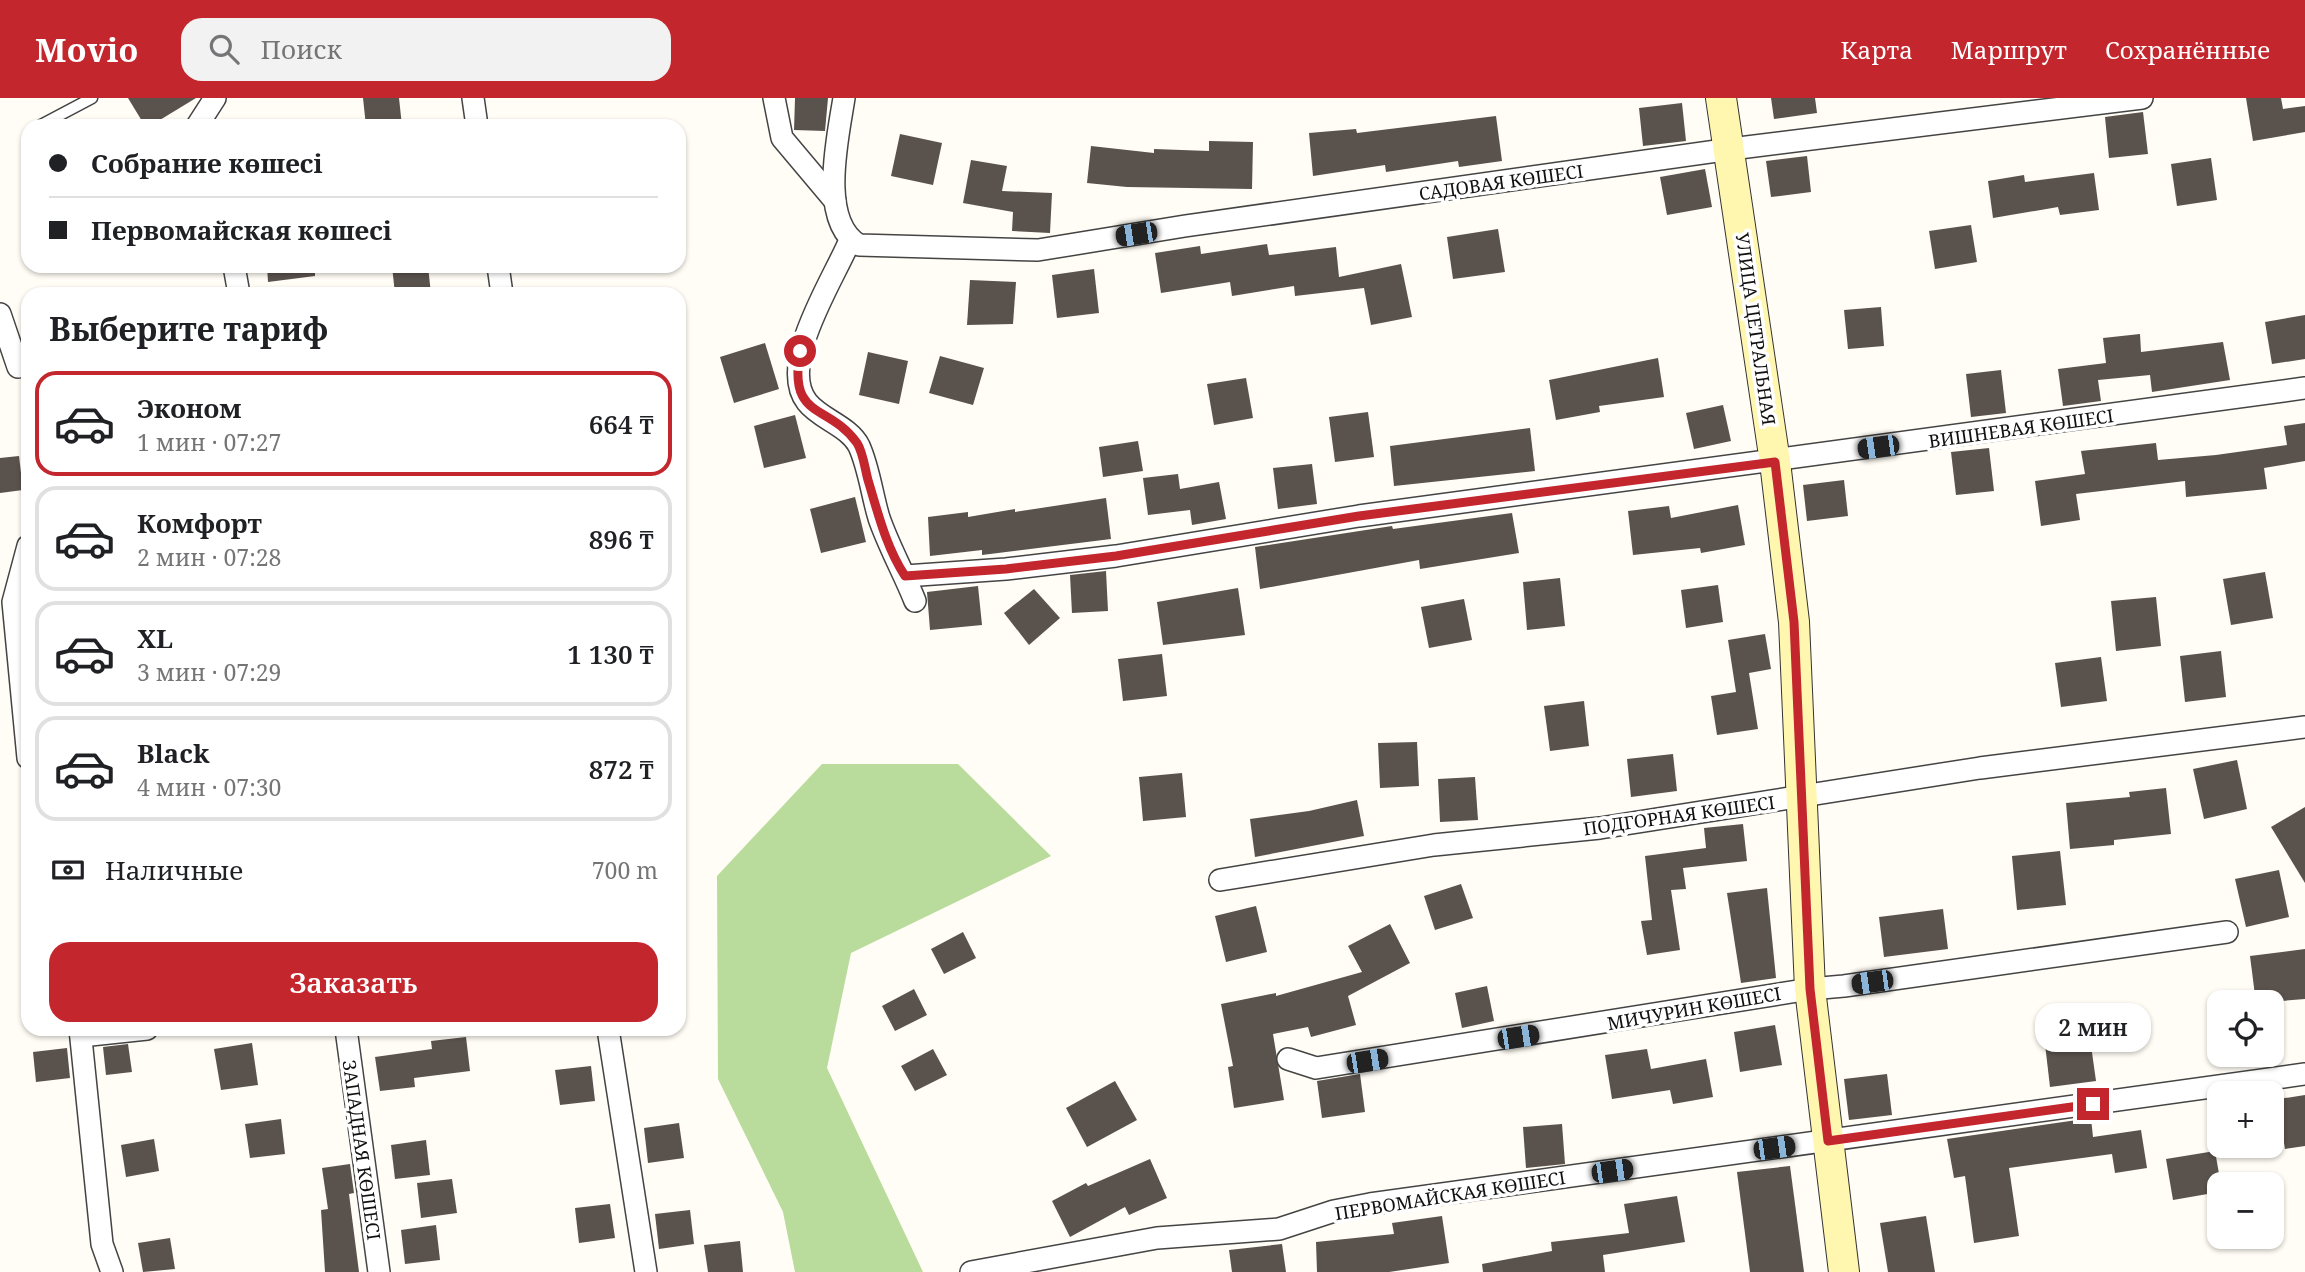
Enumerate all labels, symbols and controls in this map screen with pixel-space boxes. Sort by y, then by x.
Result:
search box [181,18,671,81]
text: Movio [35,27,139,72]
icon: search [205,30,243,68]
text: Поиск [261,31,342,67]
text: Карта [1841,33,1913,66]
text: Маршрут [1951,33,2067,66]
text: Сохранённые [2105,33,2270,66]
text: Собрание көшесі [91,145,323,181]
street label: САДОВАЯ КӨШЕСІ [1417,159,1585,205]
text: Первомайская көшесі [91,212,392,248]
car [1114,220,1159,248]
street label: УЛИЦА ЦЕТРАЛЬНАЯ [1731,231,1781,427]
text: Выберите тариф [49,307,328,350]
route start [784,335,816,367]
text: Эконом [137,390,241,426]
icon: car [53,392,116,455]
street label: ВИШНЕВАЯ КӨШЕСІ [1927,403,2115,453]
text: 664 ₸ [589,406,654,442]
text: 1 мин · 07:27 [137,426,281,458]
car [1856,434,1901,460]
text: Комфорт [137,505,262,541]
icon: car [53,507,116,570]
text: 896 ₸ [589,521,654,557]
text: 2 мин · 07:28 [137,541,281,573]
text: XL [137,620,173,656]
icon: car [53,622,116,685]
text: 1 130 ₸ [567,636,654,672]
text: 3 мин · 07:29 [137,656,281,688]
text: Black [137,735,210,771]
icon: car [53,737,116,800]
text: 872 ₸ [589,751,654,787]
text: 4 мин · 07:30 [137,771,281,803]
street label: ПОДГОРНАЯ КӨШЕСІ [1582,790,1776,840]
icon: cash [49,851,87,889]
text: Наличные [105,852,243,888]
text: 700 m [592,854,658,886]
button: Заказать [49,942,658,1022]
car [1850,969,1895,995]
street label: МИЧУРИН КӨШЕСІ [1605,981,1783,1035]
map controls [2207,990,2284,1249]
button: locate [2207,990,2284,1067]
callout: 2 мин [2035,1002,2151,1052]
text: 2 мин [2058,1011,2128,1043]
car [1496,1023,1541,1051]
car [1345,1047,1390,1075]
street label: ЗАПАДНАЯ КӨШЕСІ [337,1058,387,1242]
button: + [2207,1081,2284,1158]
route end [2077,1088,2109,1120]
car [1752,1135,1797,1161]
car [1590,1158,1635,1184]
street label: ПЕРВОМАЙСКАЯ КӨШЕСІ [1333,1165,1567,1225]
button: − [2207,1172,2284,1249]

